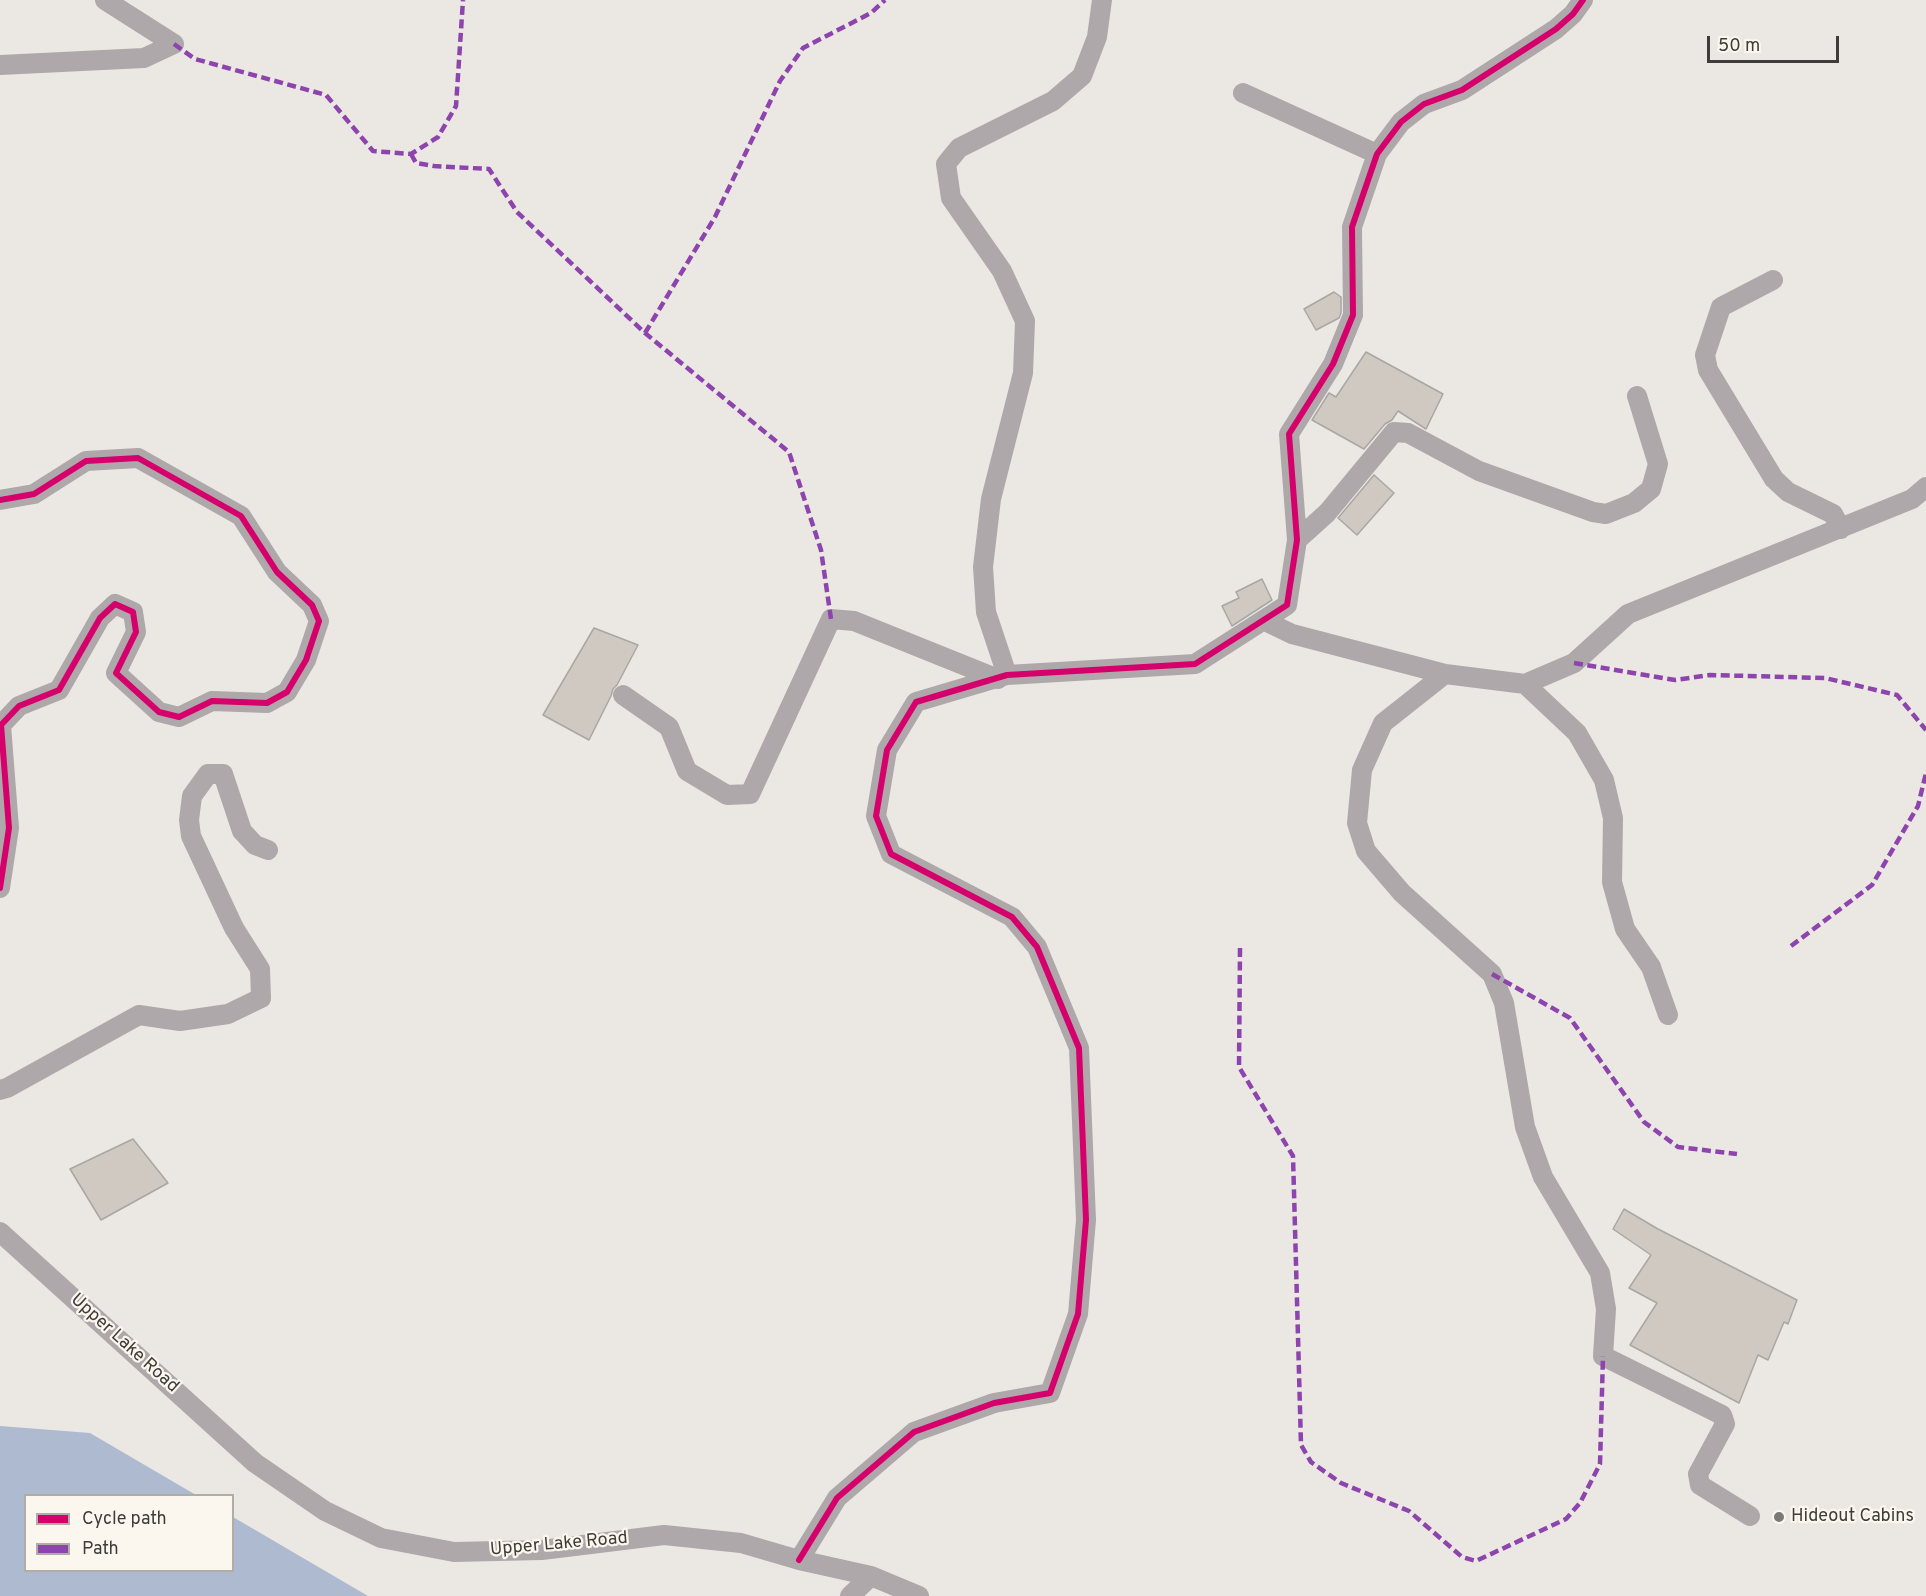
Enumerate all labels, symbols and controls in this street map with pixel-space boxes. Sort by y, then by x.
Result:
scale bar [1710,24,1842,62]
text: 50 m [1718,35,1760,58]
street label: Upper Lake Road [65,1290,183,1398]
legend [24,1494,234,1572]
place label: Hideout Cabins [1791,1506,1914,1528]
text: Cycle path [82,1508,167,1531]
marker: Hideout Cabins [1772,1510,1786,1524]
street label: Upper Lake Road [489,1528,629,1562]
text: Path [82,1538,119,1561]

